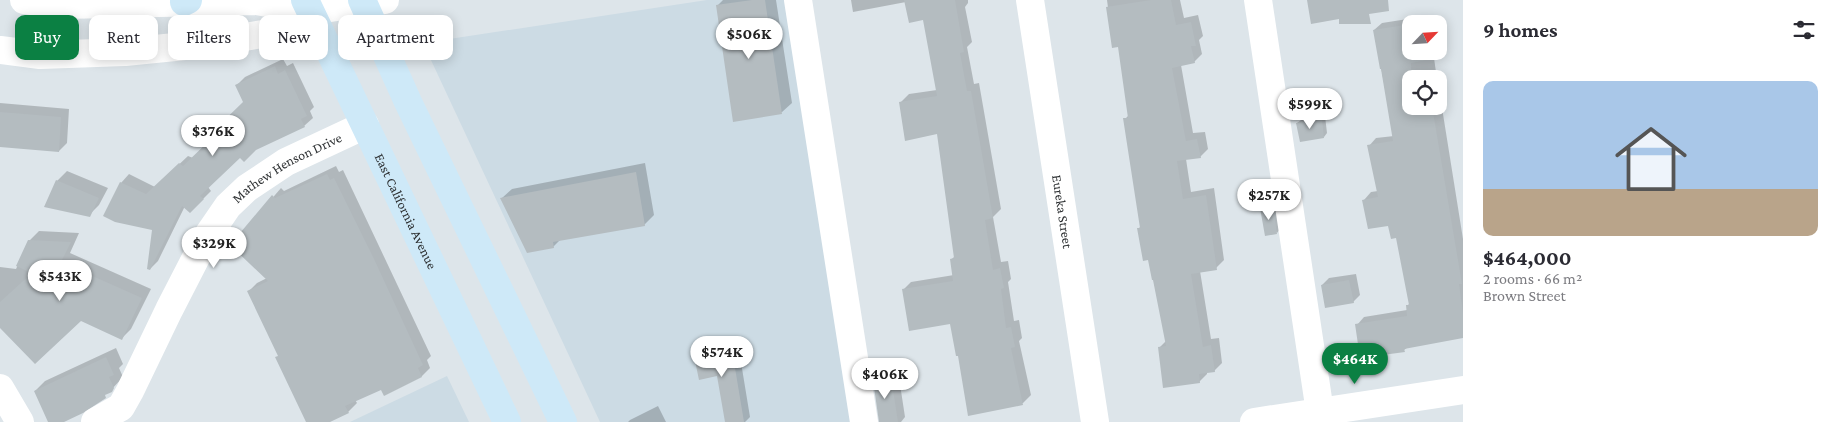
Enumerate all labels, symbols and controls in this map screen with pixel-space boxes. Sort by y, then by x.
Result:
chip: Buy [15,15,79,60]
chip: Rent [89,15,158,60]
chip: Filters [168,15,249,60]
chip: New [259,15,328,60]
chip: Apartment [338,15,453,60]
north arrow [1402,15,1448,60]
map controls [1402,15,1447,115]
icon: filters [1790,16,1818,44]
pin: $506K [714,18,784,60]
text: 9 homes [1483,18,1558,42]
text: $506K [727,25,771,42]
button: locate [1402,70,1447,115]
pin: $599K [1275,88,1345,130]
text: $599K [1288,95,1332,112]
pin: $376K [178,114,248,157]
icon: home [1606,114,1696,204]
text: $376K [192,122,234,139]
street label: Mathew Henson Drive [229,129,344,206]
street label: East California Avenue [372,151,441,272]
street label: Eureka Street [1049,174,1076,250]
pin: $257K [1234,178,1304,221]
text: $257K [1248,186,1290,203]
pin: $329K [179,226,249,269]
text: $329K [193,234,235,251]
text: $464,000 [1483,246,1572,270]
pin: $543K [25,260,95,302]
text: $543K [39,267,81,284]
text: 2 rooms · 66 m² [1483,270,1582,287]
text: Brown Street [1483,287,1566,304]
pin: $574K [687,336,757,378]
pin: $464K [1320,342,1390,385]
text: $574K [701,343,743,360]
text: $464K [1333,350,1377,367]
pin: $406K [850,358,920,400]
text: $406K [862,365,908,382]

